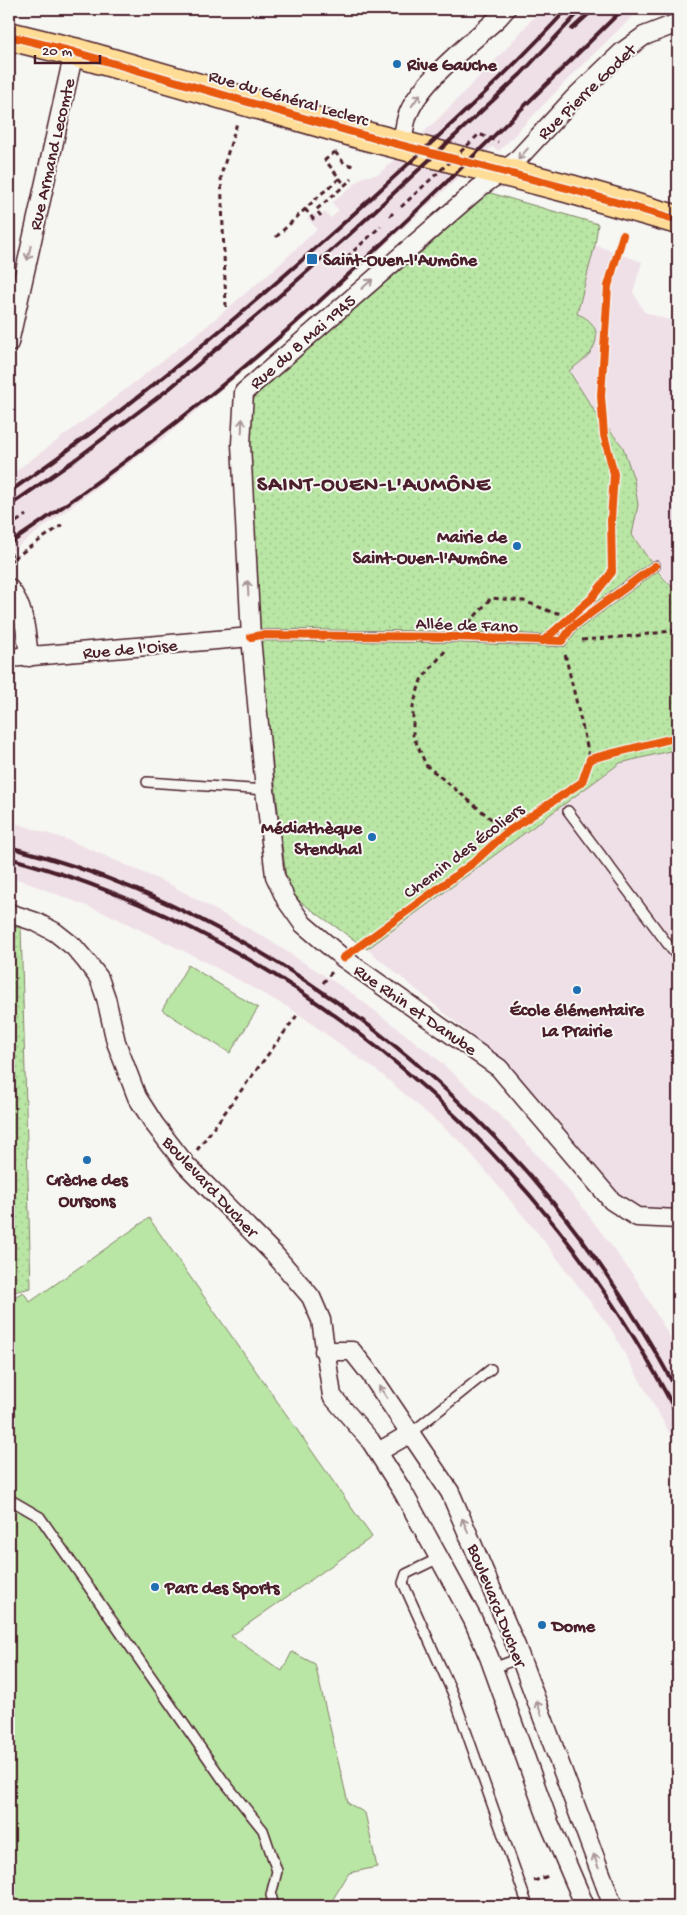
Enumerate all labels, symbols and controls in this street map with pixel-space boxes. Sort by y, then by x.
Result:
scale bar [35,32,100,64]
street label: Rue Pierre Godet [534,39,643,145]
text: 20 m [42,43,72,61]
place label: Rive Gauche [406,56,497,77]
marker: Rive Gauche [391,58,403,70]
street label: Rue du Général Leclerc [206,66,372,133]
street label: Rue Armand Lecomte [26,76,81,233]
one-way arrow [411,93,421,107]
one-way arrow [517,147,528,160]
one-way arrow [24,245,33,261]
place label: Saint-Ouen-l'Aumône [323,251,478,272]
marker: Saint-Ouen-l'Aumône [305,252,319,266]
one-way arrow [360,279,373,290]
street label: Rue du 8 Mai 1945 [246,291,361,395]
one-way arrow [238,418,247,434]
district label: SAINT-OUEN-L'AUMÔNE [257,473,491,499]
place label: Mairie de Saint-Ouen-l'Aumône [353,528,508,570]
marker: Mairie de Saint-Ouen-l'Aumône [511,540,523,552]
one-way arrow [244,580,253,596]
street label: Allée de Fano [415,614,519,639]
street label: Rue de l'Oise [82,636,179,665]
street label: Chemin des Écoliers [400,799,530,904]
place label: Médiathèque Stendhal [261,819,363,861]
marker: Médiathèque Stendhal [366,831,378,843]
street label: Rue Rhin et Danube [349,961,481,1062]
marker: École élémentaire La Prairie [571,984,583,996]
place label: École élémentaire La Prairie [510,1000,645,1043]
street label: Boulevard Ducher [156,1132,263,1244]
marker: Crèche des Oursons [81,1154,93,1166]
place label: Crèche des Oursons [45,1171,129,1213]
one-way arrow [378,1386,388,1400]
one-way arrow [459,1518,469,1533]
street label: Boulevard Ducher [461,1540,531,1672]
place label: Parc des Sports [164,1579,281,1600]
marker: Parc des Sports [149,1581,161,1593]
place label: Dome [550,1617,596,1638]
marker: Dome [536,1619,548,1631]
one-way arrow [534,1701,543,1716]
one-way arrow [591,1853,600,1869]

